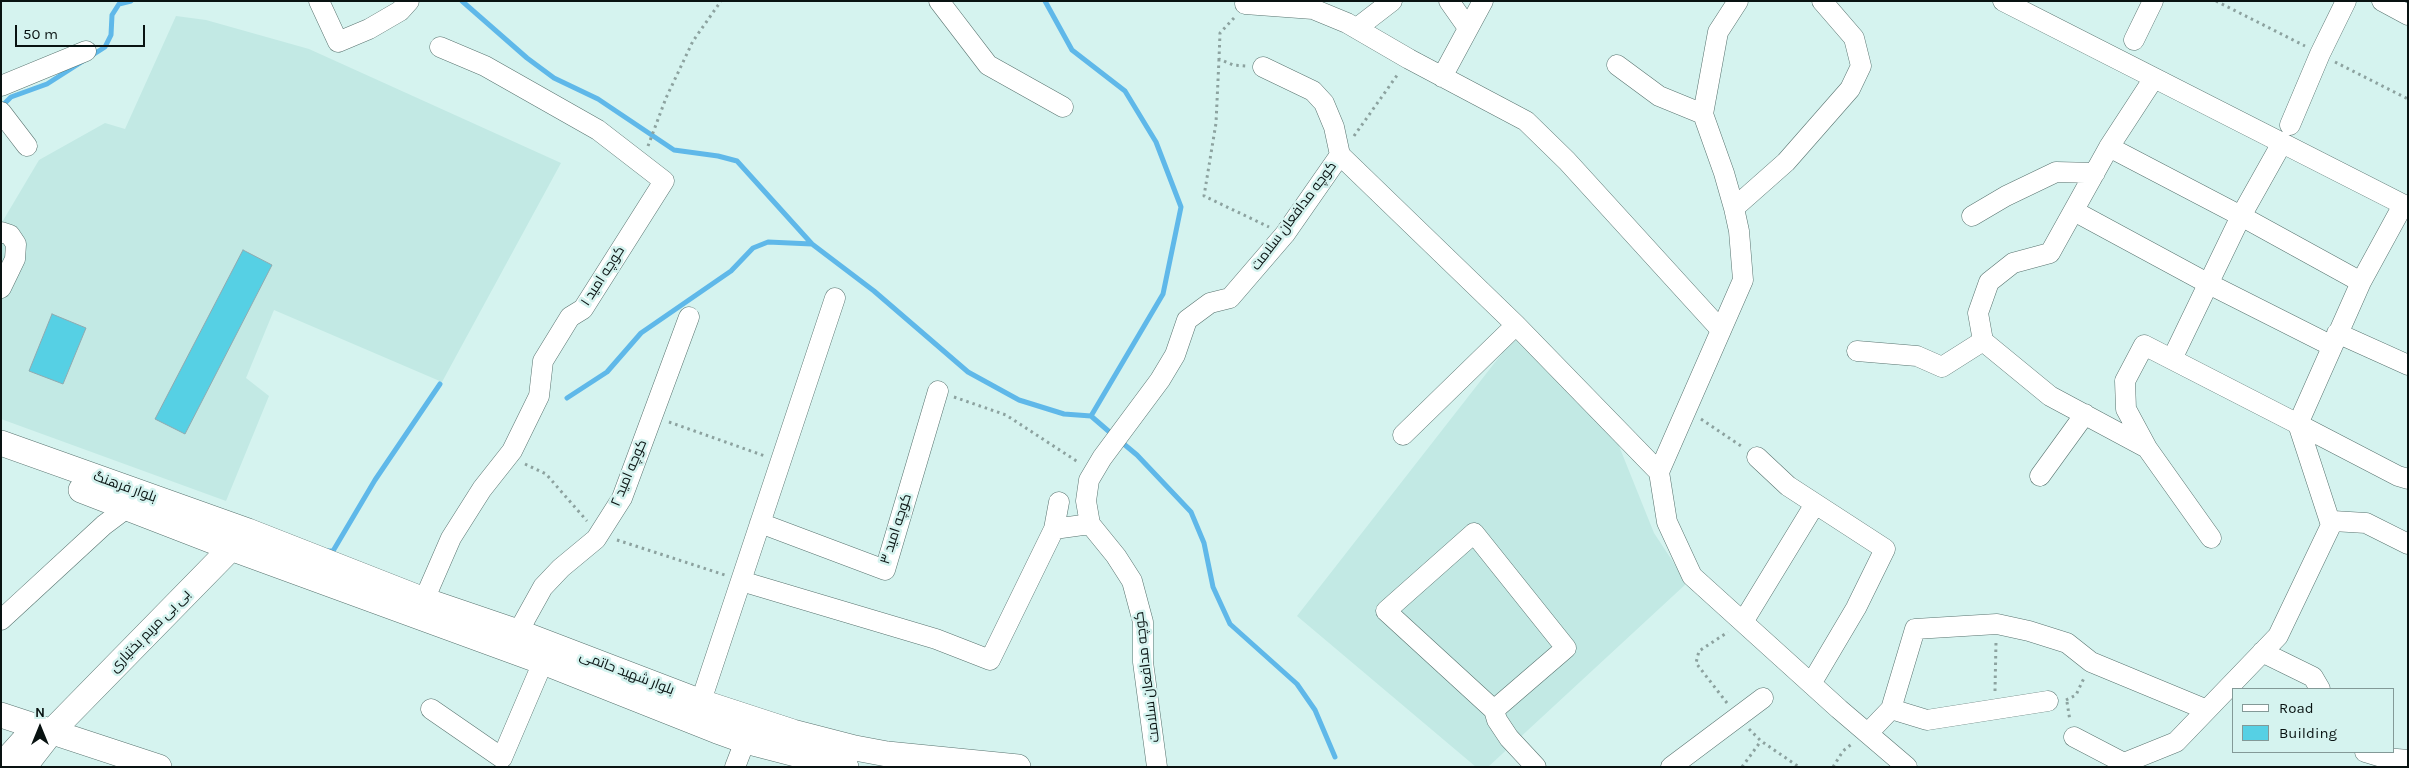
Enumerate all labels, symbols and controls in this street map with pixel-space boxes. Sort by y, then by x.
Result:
scale bar [18,15,148,47]
text: 50 m [23,25,58,43]
street label: کوچه مدافعان سلامت [1248,158,1340,274]
street label: کوچه امید ۱ [577,243,629,309]
street label: کوچه امید ۲ [607,437,651,509]
street label: بلوار فرهنگ [91,468,159,506]
street label: کوچه امید ۳ [877,492,915,566]
street label: بی بی مریم بختیاری [106,586,194,676]
street label: کوچه مدافعان سلامت [1131,611,1163,743]
street label: بلوار شهید حاتمی [577,647,677,699]
legend [2232,688,2394,753]
text: Road [2279,699,2314,717]
north arrow [15,703,65,753]
text: N [35,704,45,721]
text: Building [2279,724,2337,742]

